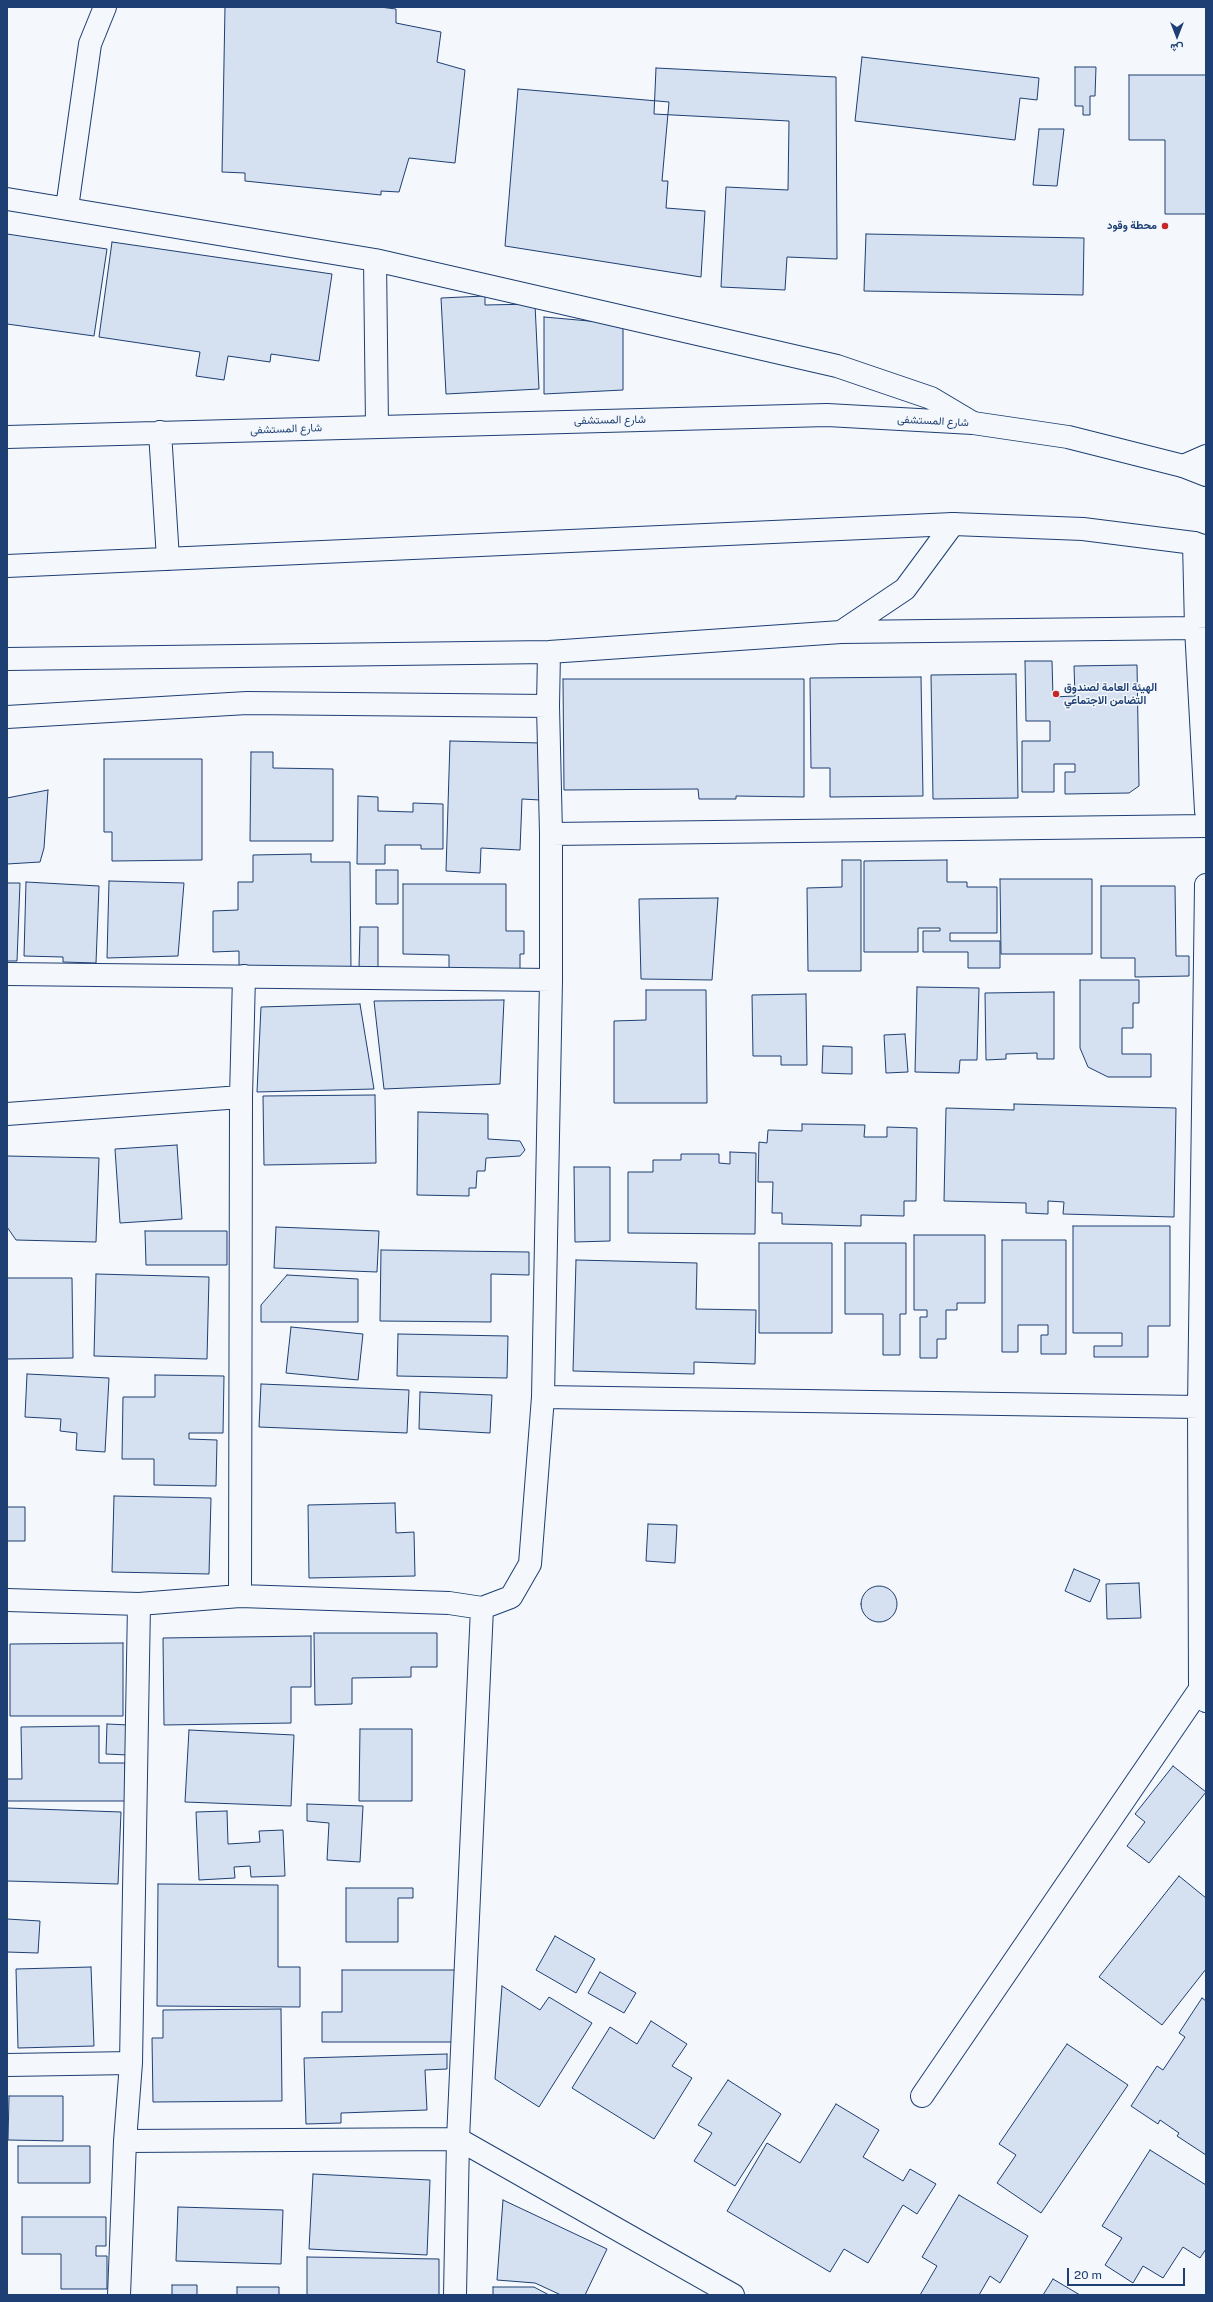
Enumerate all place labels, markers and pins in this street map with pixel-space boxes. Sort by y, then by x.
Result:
place label: محطة وقود [1107,219,1157,233]
marker: محطة وقود [1160,221,1170,231]
place label: الهيئة العامة لصندوق التضامن الاجتماعي [1064,681,1157,707]
marker: الهيئة العامة لصندوق التضامن الاجتماعي [1051,689,1061,699]

